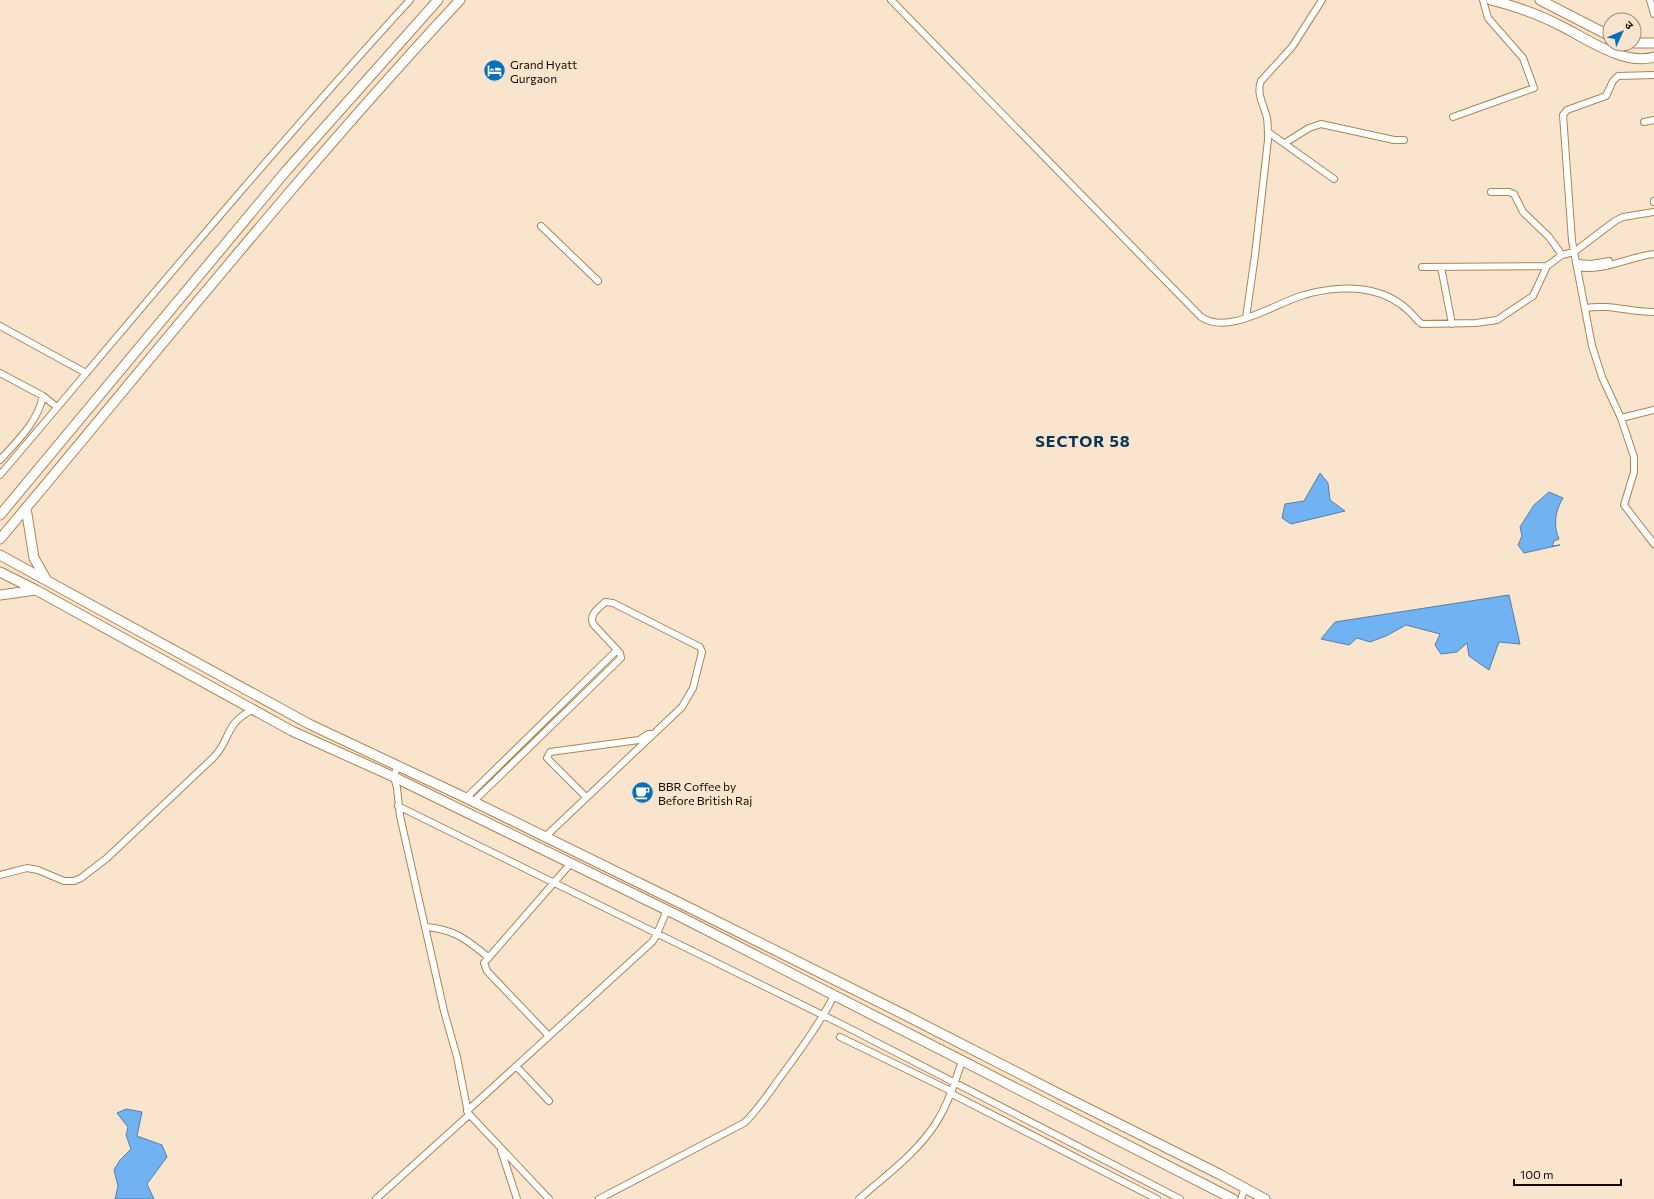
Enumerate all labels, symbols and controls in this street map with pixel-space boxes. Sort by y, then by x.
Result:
north arrow [1602,12,1642,52]
text: उ [1623,18,1637,32]
place label: Grand Hyatt Gurgaon [510,57,577,85]
hotel icon: Grand Hyatt Gurgaon [482,58,508,84]
district label: SECTOR 58 [1035,431,1131,450]
place label: BBR Coffee by Before British Raj [658,779,752,807]
cafe icon: BBR Coffee by Before British Raj [629,780,655,806]
scale bar [1514,1161,1621,1187]
text: 100 m [1520,1167,1554,1181]

